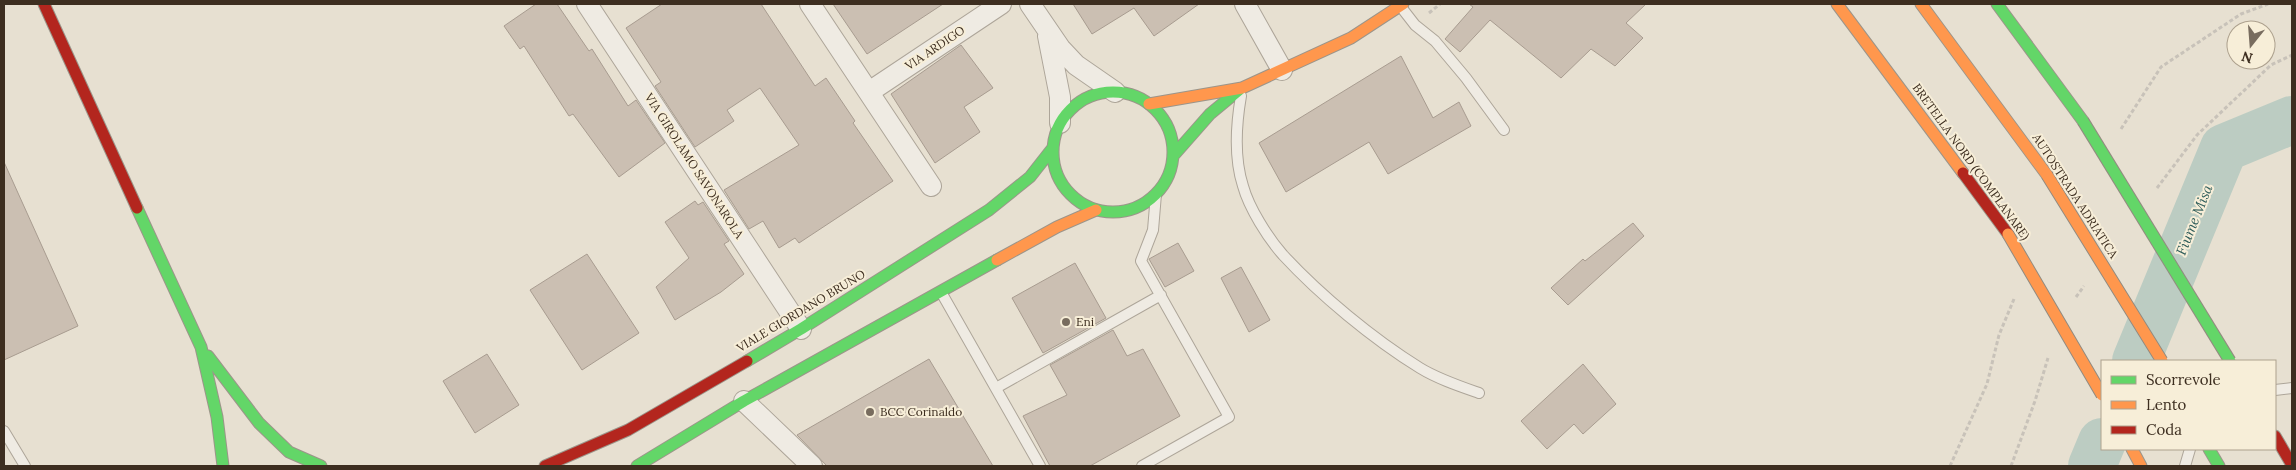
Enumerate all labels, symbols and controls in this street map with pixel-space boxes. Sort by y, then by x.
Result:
north arrow [2226,20,2276,70]
street label: VIA ARDIGO [901,22,967,74]
text: N [2239,47,2255,68]
street label: BRETELLA NORD (COMPLANARE) [1909,81,2033,244]
street label: VIA GIROLAMO SAVONAROLA [641,89,747,242]
street label: AUTOSTRADA ADRIATICA [2029,130,2122,261]
water label: Fiume Misa [2172,182,2216,258]
street label: VIALE GIORDANO BRUNO [733,266,868,355]
place label: Eni [1076,314,1094,329]
marker: Eni [1060,316,1072,328]
legend [2101,360,2276,450]
text: Scorrevole [2146,370,2221,389]
text: Lento [2146,395,2187,414]
place label: BCC Corinaldo [880,404,962,419]
marker: BCC Corinaldo [864,406,876,418]
text: Coda [2146,420,2182,439]

